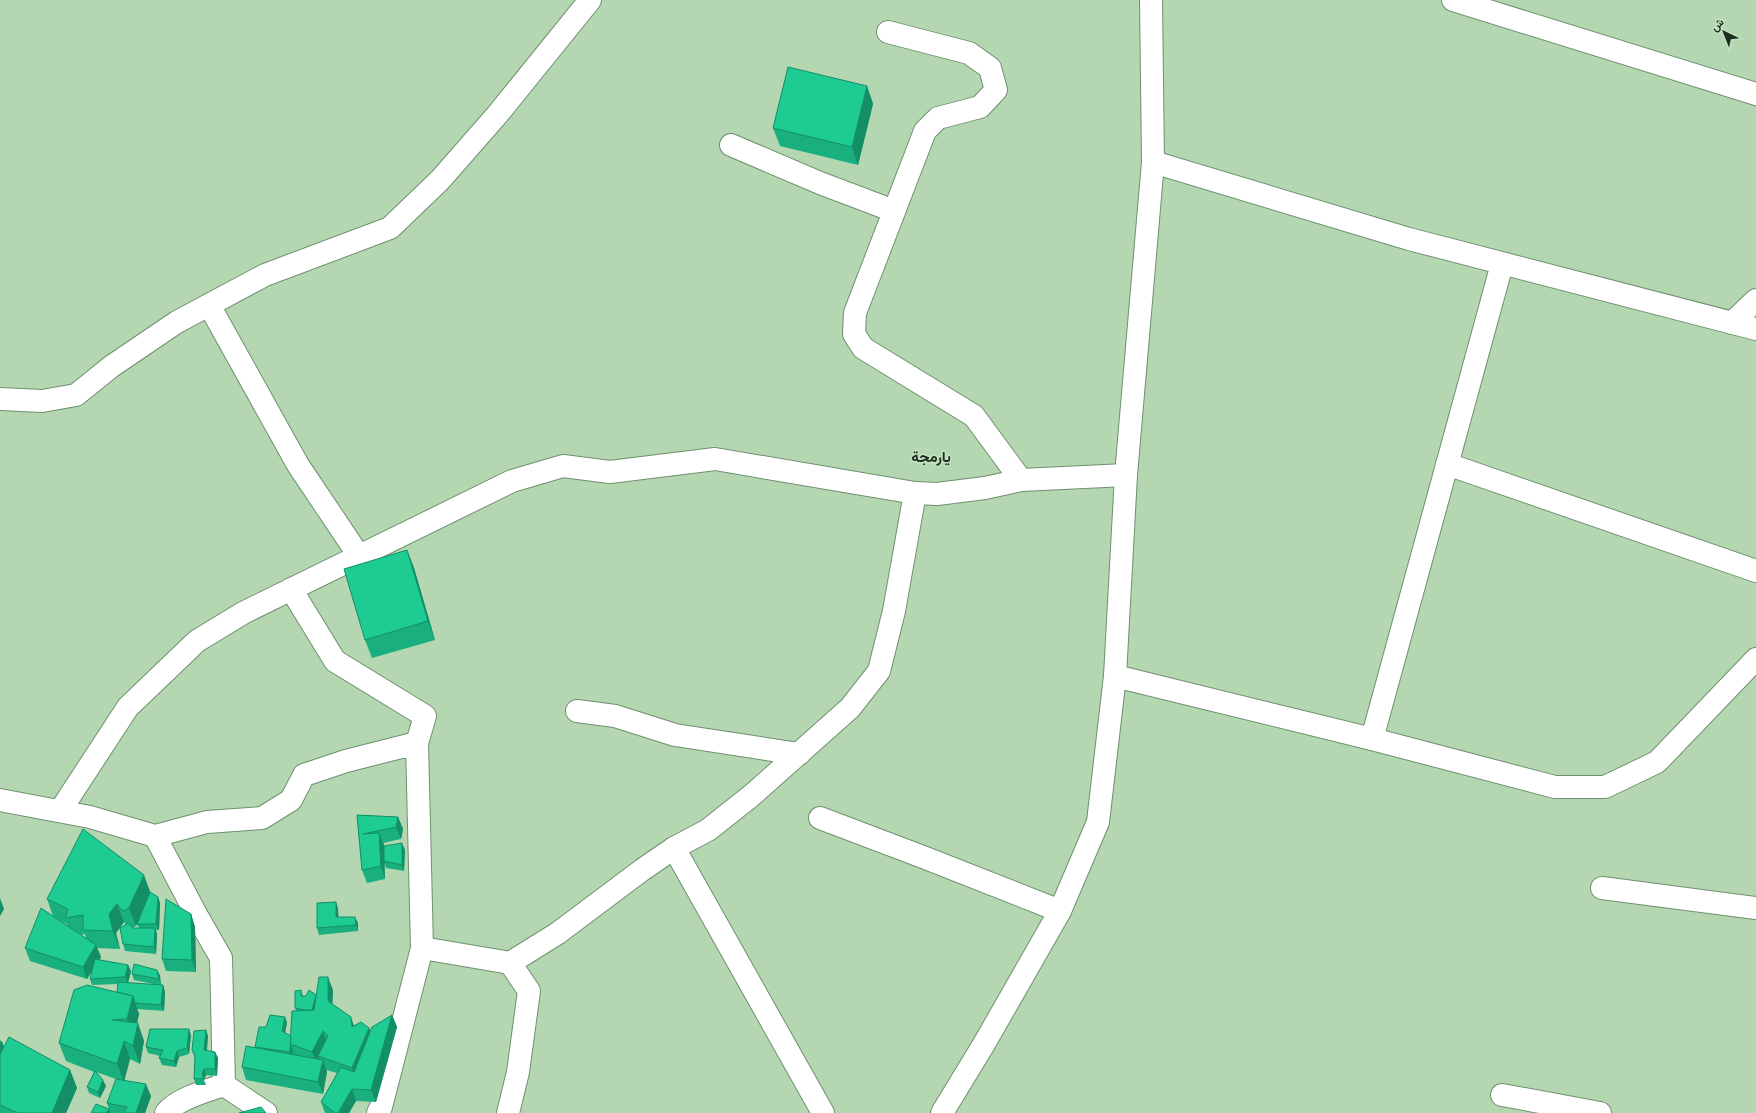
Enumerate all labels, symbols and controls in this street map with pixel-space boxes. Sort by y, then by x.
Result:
north arrow [1704,12,1744,52]
text: ش [1708,15,1727,34]
district label: يارمجة [911,447,951,466]

